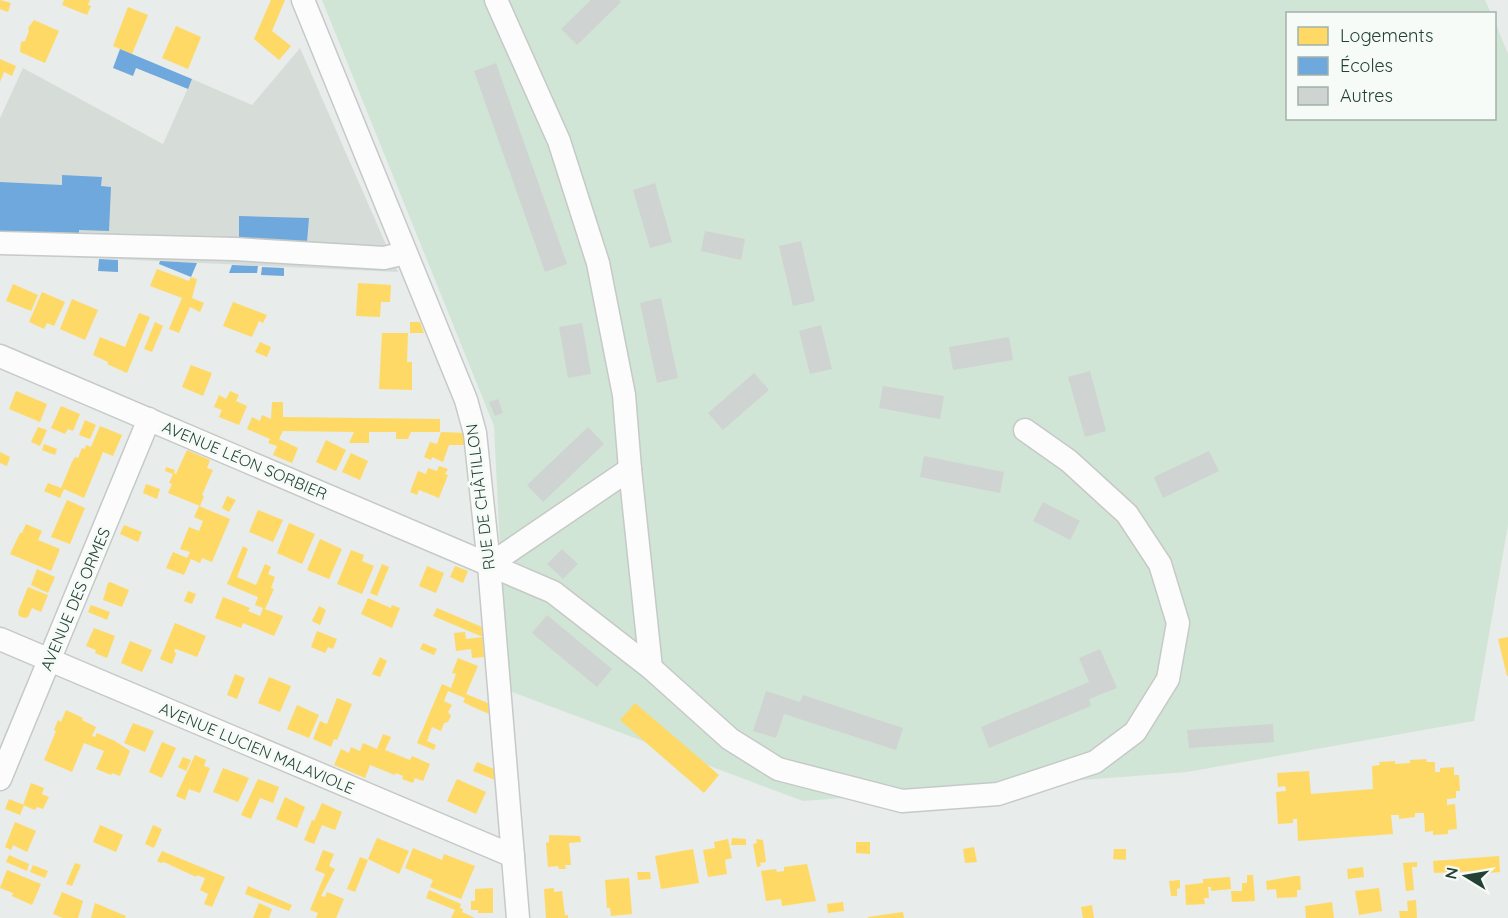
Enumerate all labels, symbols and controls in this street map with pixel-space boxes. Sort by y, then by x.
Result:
legend [1286,12,1496,120]
text: Logements [1340,24,1433,47]
text: Écoles [1340,54,1393,77]
text: Autres [1340,84,1393,107]
street label: AVENUE LÉON SORBIER [160,416,330,504]
street label: RUE DE CHÂTILLON [461,423,499,571]
street label: AVENUE DES ORMES [36,525,114,673]
street label: AVENUE LUCIEN MALAVIOLE [157,698,357,798]
north arrow [1436,846,1496,906]
text: N [1440,865,1462,881]

